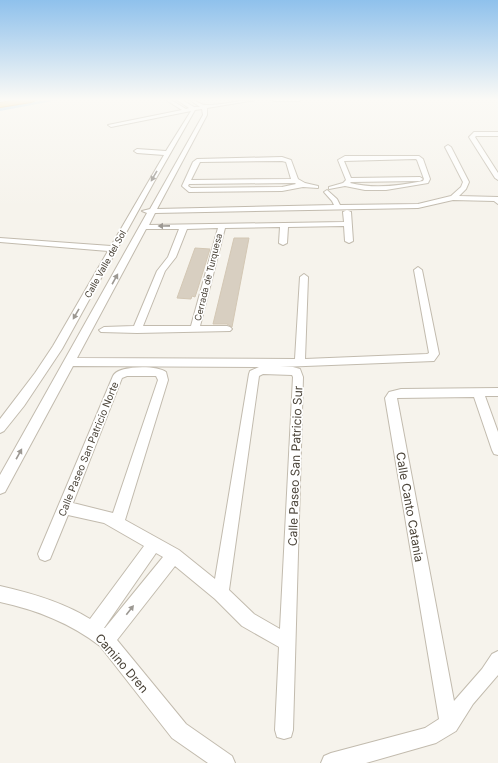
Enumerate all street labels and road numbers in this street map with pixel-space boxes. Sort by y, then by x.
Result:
street label: Calle Valle del Sol [82,228,128,300]
street label: Cerrada de Turquesa [192,232,224,322]
street label: Calle Paseo San Patricio Norte [55,380,121,518]
street label: Calle Paseo San Patricio Sur [285,385,305,546]
street label: Calle Canto Catania [393,451,427,563]
street label: Camino Dren [92,630,152,696]

